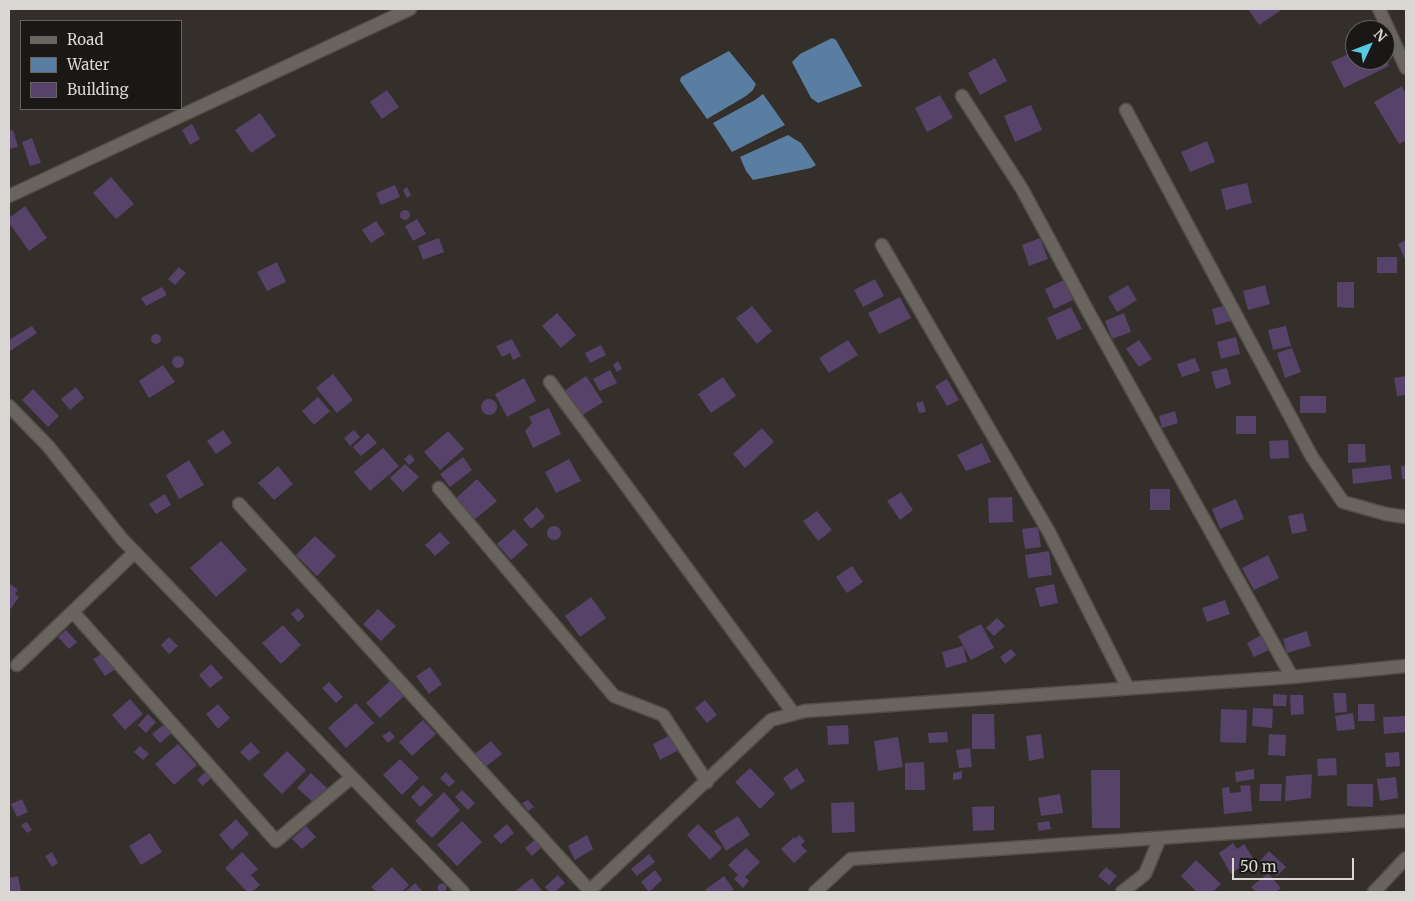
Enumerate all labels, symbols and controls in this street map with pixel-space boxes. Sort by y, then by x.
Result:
legend [20,20,182,110]
north arrow [1345,20,1395,70]
text: N [1370,25,1391,46]
text: Road [67,30,103,49]
text: Water [67,55,109,74]
text: Building [67,80,129,99]
scale bar [1235,848,1358,880]
text: 50 m [1240,857,1277,876]

